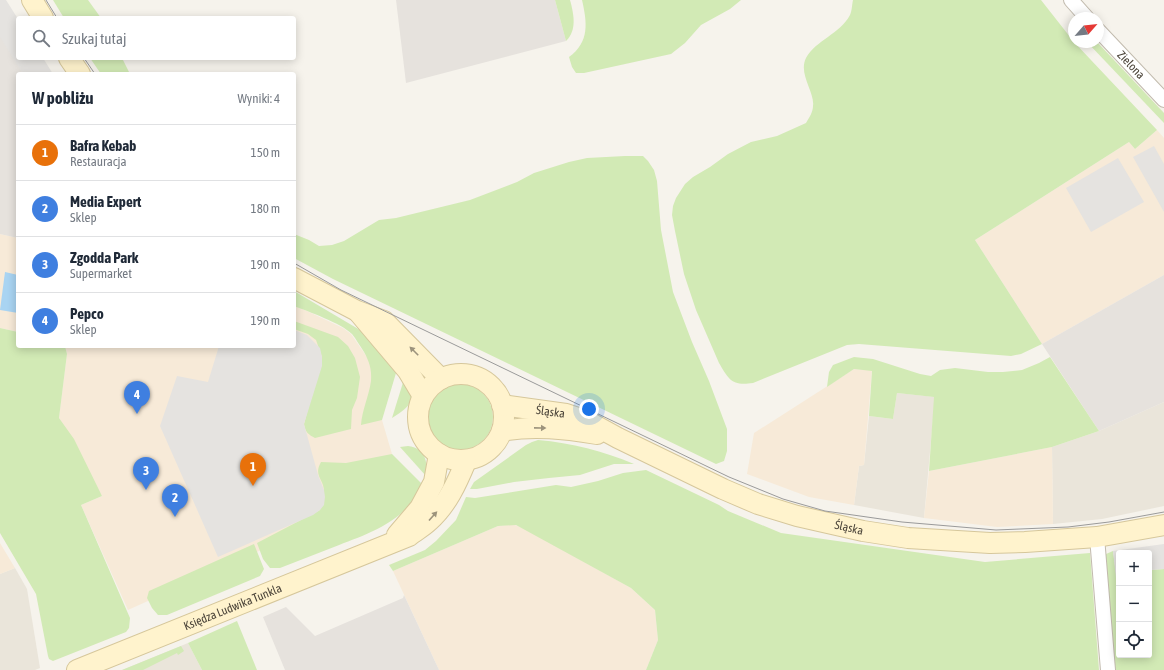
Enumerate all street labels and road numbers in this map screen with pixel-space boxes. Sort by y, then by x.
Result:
street label: Zielona [1114,48,1148,82]
street label: Śląska [535,403,566,421]
street label: Śląska [833,518,865,538]
street label: Księdza Ludwika Tunkla [182,581,284,633]

